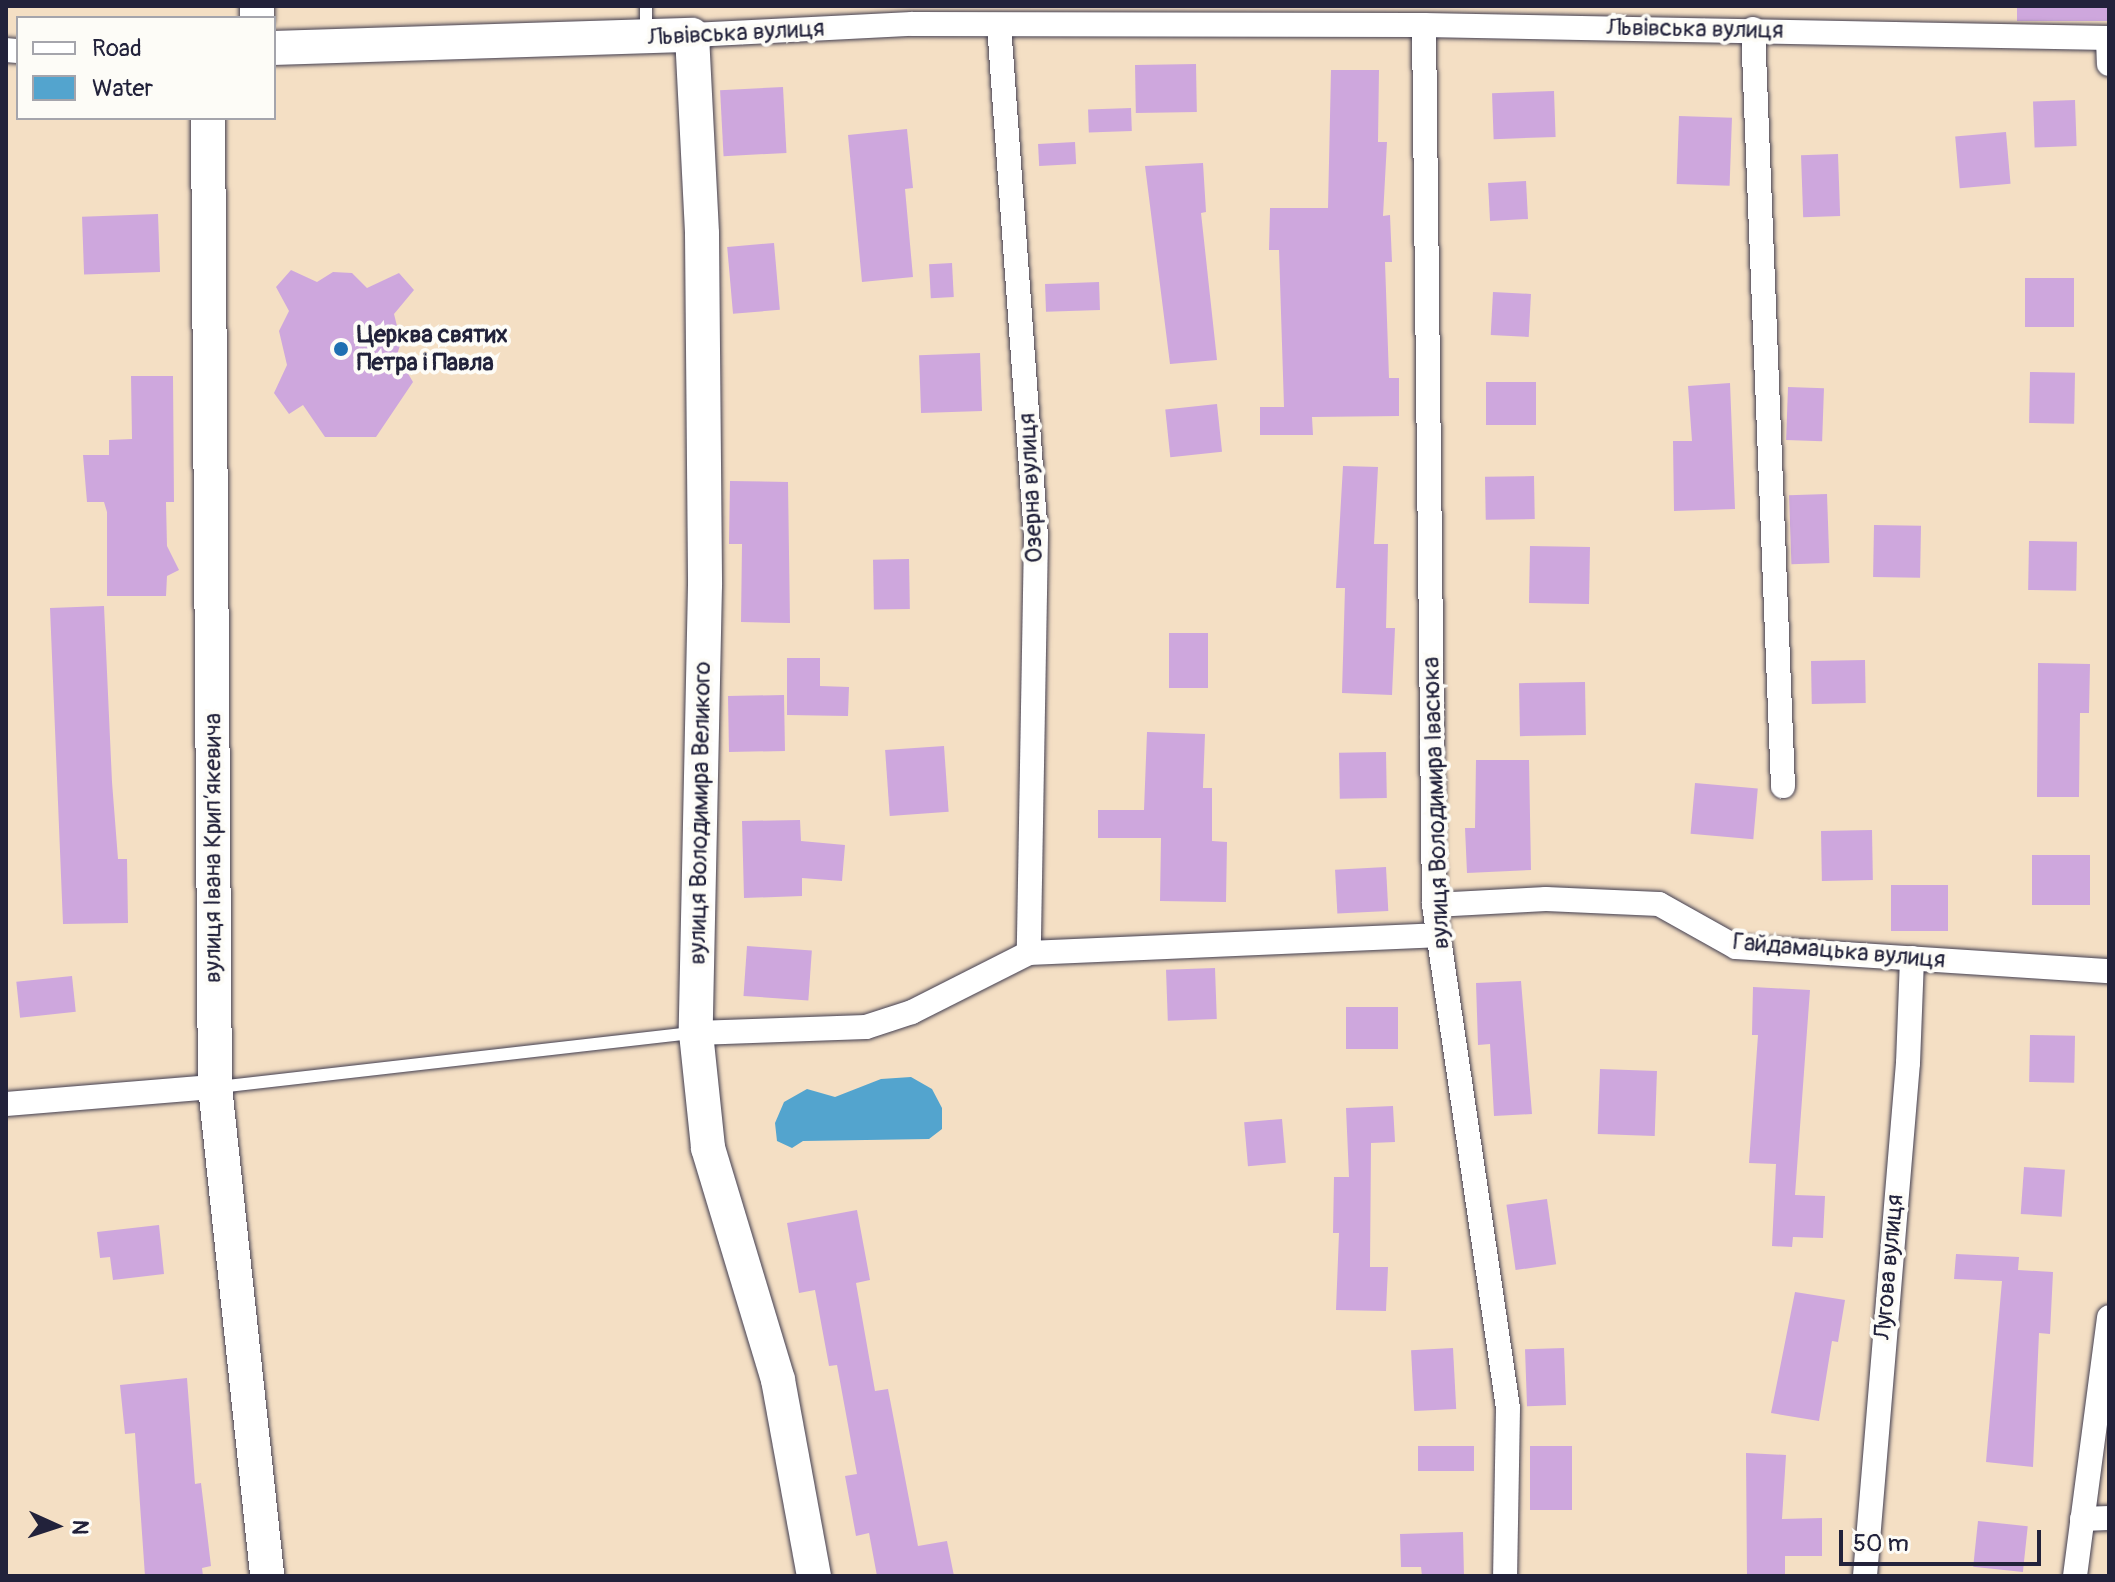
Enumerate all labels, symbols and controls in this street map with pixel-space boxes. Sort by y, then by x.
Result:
street label: Львівська вулиця [1606,13,1784,45]
street label: Львівська вулиця [647,14,825,52]
legend [16,16,276,120]
text: Road [92,34,142,63]
text: Water [92,74,153,103]
place label: Церква святих Петра і Павла [357,321,508,377]
marker: Церква святих Петра і Павла [332,340,350,358]
street label: Озерна вулиця [1013,412,1049,564]
street label: вулиця Володимира Івасюка [1417,656,1455,950]
street label: вулиця Володимира Великого [683,661,717,965]
street label: вулиця Івана Крипʼякевича [199,713,227,983]
street label: Гайдамацька вулиця [1732,927,1946,975]
street label: Лугова вулиця [1868,1193,1910,1341]
north arrow [16,1486,96,1566]
scale bar [1843,1514,2045,1564]
text: N [66,1519,94,1535]
text: 50 m [1853,1529,1909,1558]

